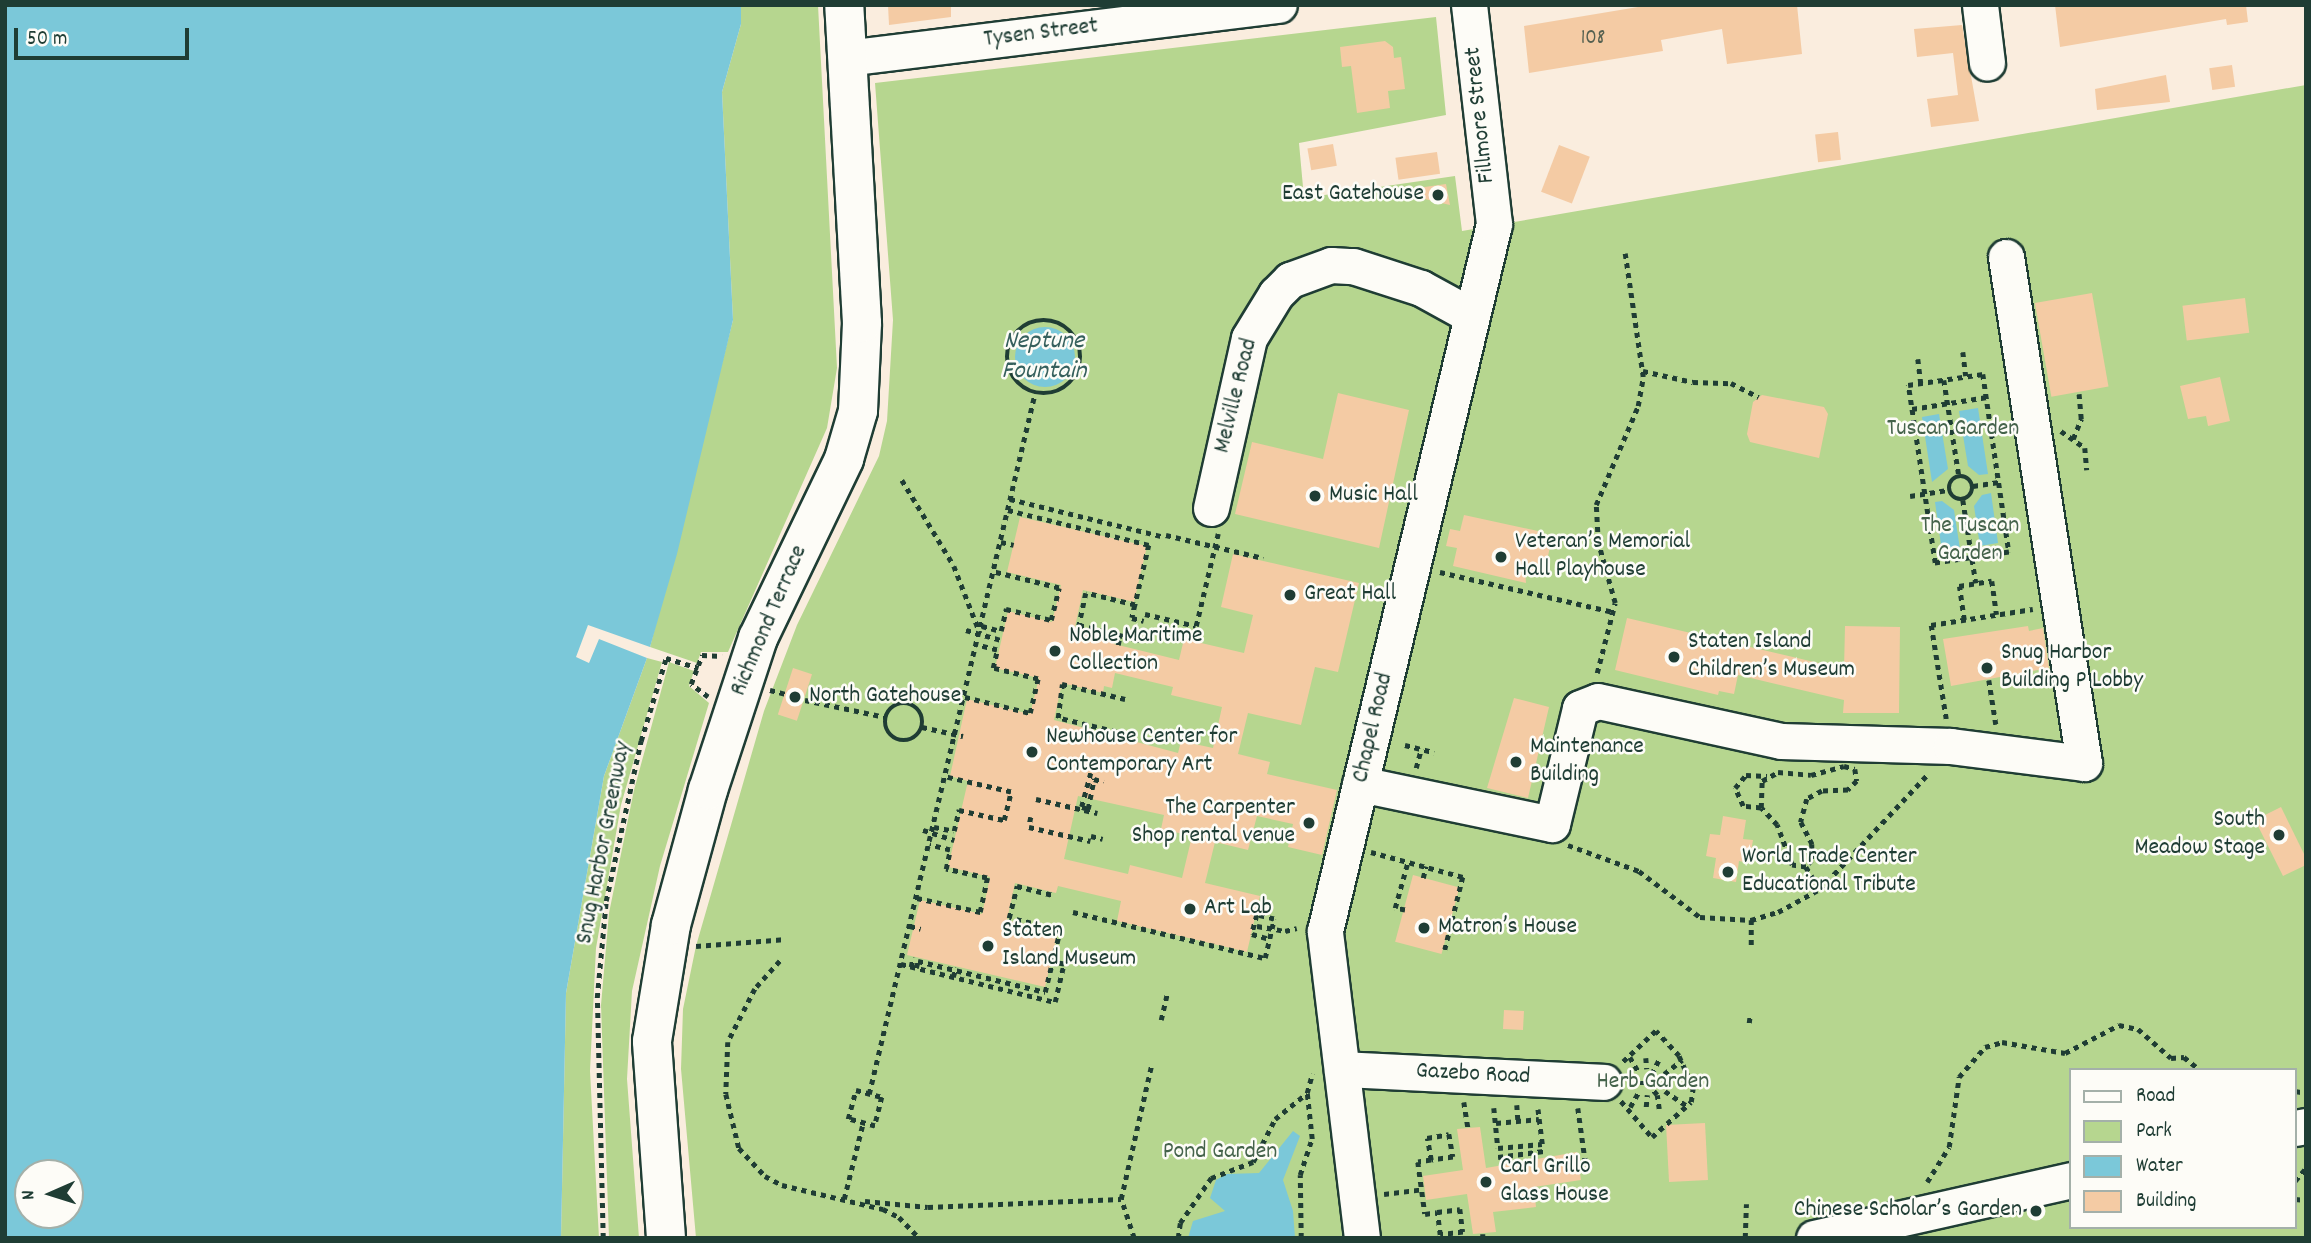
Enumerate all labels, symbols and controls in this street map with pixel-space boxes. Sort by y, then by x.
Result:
street label: Tysen Street [982,13,1100,55]
scale bar [18,14,192,58]
text: 50 m [27,25,67,55]
house number: 108 [1581,26,1605,52]
street label: Fillmore Street [1460,45,1502,185]
place label: East Gatehouse [1282,181,1424,209]
marker: East Gatehouse [1430,187,1446,203]
water label: Neptune Fountain [1002,326,1086,388]
street label: Melville Road [1209,336,1265,456]
park label: Tuscan Garden [1887,416,2019,444]
place label: Music Hall [1329,482,1418,510]
marker: Music Hall [1307,488,1323,504]
park label: The Tuscan Garden [1921,513,2019,569]
place label: Veteran’s Memorial Hall Playhouse [1515,529,1690,585]
street label: Richmond Terrace [725,541,815,701]
marker: Veteran’s Memorial Hall Playhouse [1493,549,1509,565]
place label: Great Hall [1304,581,1396,609]
marker: Great Hall [1282,587,1298,603]
place label: Noble Maritime Collection [1069,623,1203,679]
place label: Staten Island Children’s Museum [1688,629,1855,685]
place label: Snug Harbor Building P Lobby [2001,640,2143,696]
marker: Noble Maritime Collection [1047,643,1063,659]
marker: Staten Island Children’s Museum [1666,649,1682,665]
marker: Snug Harbor Building P Lobby [1979,660,1995,676]
street label: Chapel Road [1347,670,1401,786]
place label: North Gatehouse [809,683,961,711]
marker: North Gatehouse [787,689,803,705]
place label: Newhouse Center for Contemporary Art [1046,724,1237,780]
place label: Maintenance Building [1530,734,1644,790]
street label: Snug Harbor Greenway [571,739,639,947]
marker: Newhouse Center for Contemporary Art [1024,744,1040,760]
marker: Maintenance Building [1508,754,1524,770]
place label: The Carpenter Shop rental venue [1132,795,1295,851]
place label: South Meadow Stage [2134,807,2265,863]
marker: The Carpenter Shop rental venue [1301,815,1317,831]
marker: South Meadow Stage [2271,827,2287,843]
place label: World Trade Center Educational Tribute [1742,844,1917,900]
marker: World Trade Center Educational Tribute [1720,864,1736,880]
place label: Art Lab [1204,895,1272,923]
marker: Art Lab [1182,901,1198,917]
place label: Matron’s House [1438,914,1577,942]
place label: Staten Island Museum [1002,918,1136,974]
marker: Matron’s House [1416,920,1432,936]
marker: Staten Island Museum [980,938,996,954]
street label: Gazebo Road [1415,1058,1531,1092]
legend [2070,1068,2297,1229]
park label: Herb Garden [1597,1069,1709,1097]
text: Road [2136,1082,2175,1112]
text: Park [2136,1117,2172,1147]
park label: Pond Garden [1163,1139,1277,1167]
text: Water [2136,1152,2183,1182]
place label: Carl Grillo Glass House [1500,1154,1609,1210]
north arrow [14,1159,84,1229]
marker: Carl Grillo Glass House [1478,1174,1494,1190]
text: Building [2136,1187,2196,1217]
text: N [16,1190,43,1200]
place label: Chinese Scholar’s Garden [1794,1197,2022,1225]
marker: Chinese Scholar’s Garden [2028,1203,2044,1219]

